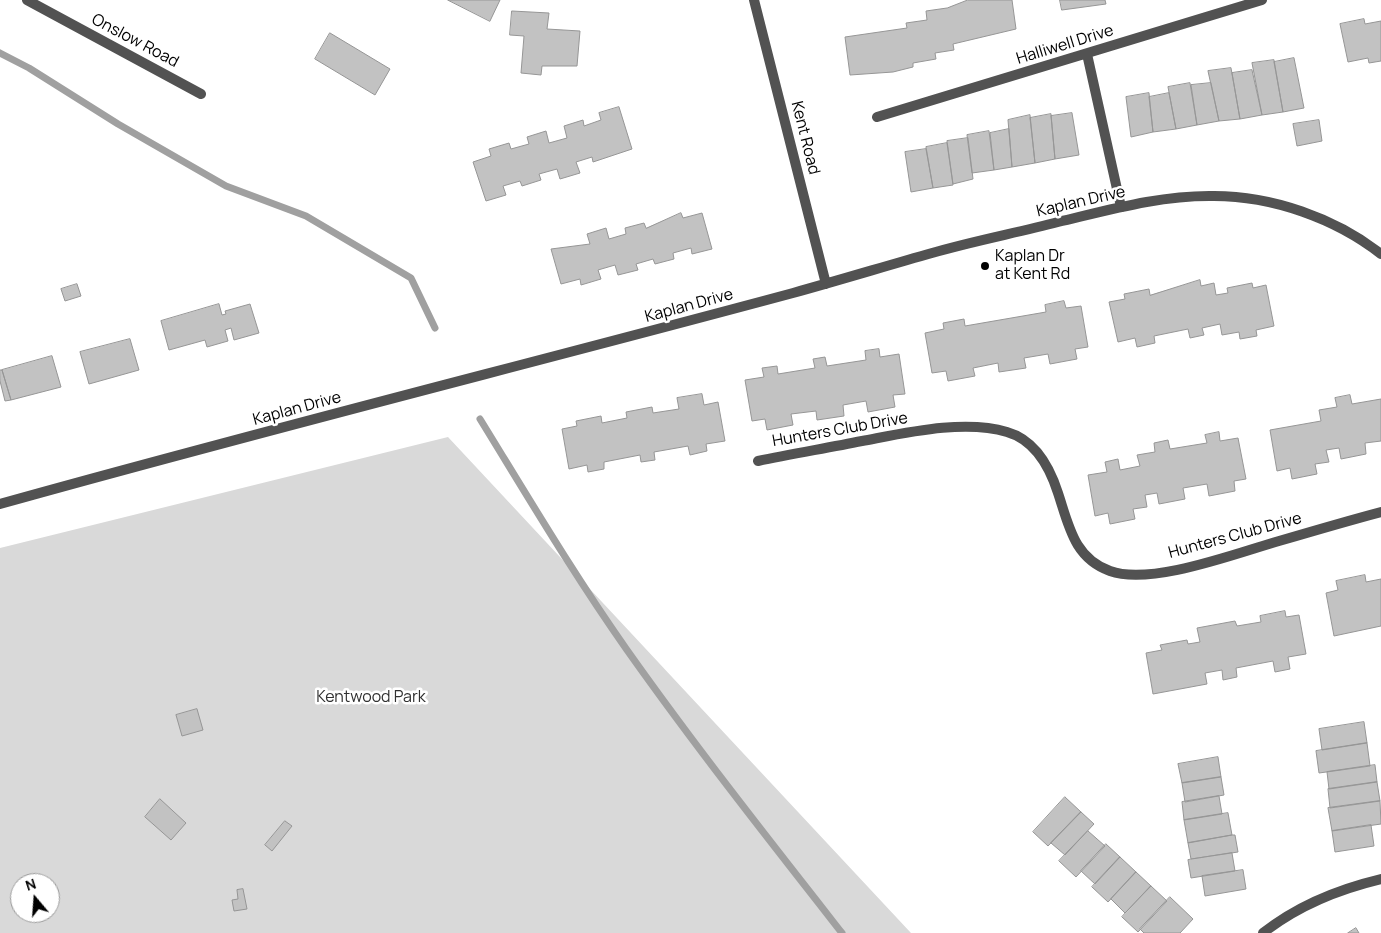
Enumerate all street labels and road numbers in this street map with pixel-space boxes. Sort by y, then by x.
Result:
street label: Onslow Road [88,10,182,72]
street label: Halliwell Drive [1014,21,1116,69]
street label: Kent Road [787,99,823,177]
street label: Kaplan Drive [1035,182,1127,222]
street label: Kaplan Drive [643,285,735,327]
street label: Kaplan Drive [251,388,343,430]
street label: Hunters Club Drive [771,409,909,451]
street label: Hunters Club Drive [1166,509,1304,563]

